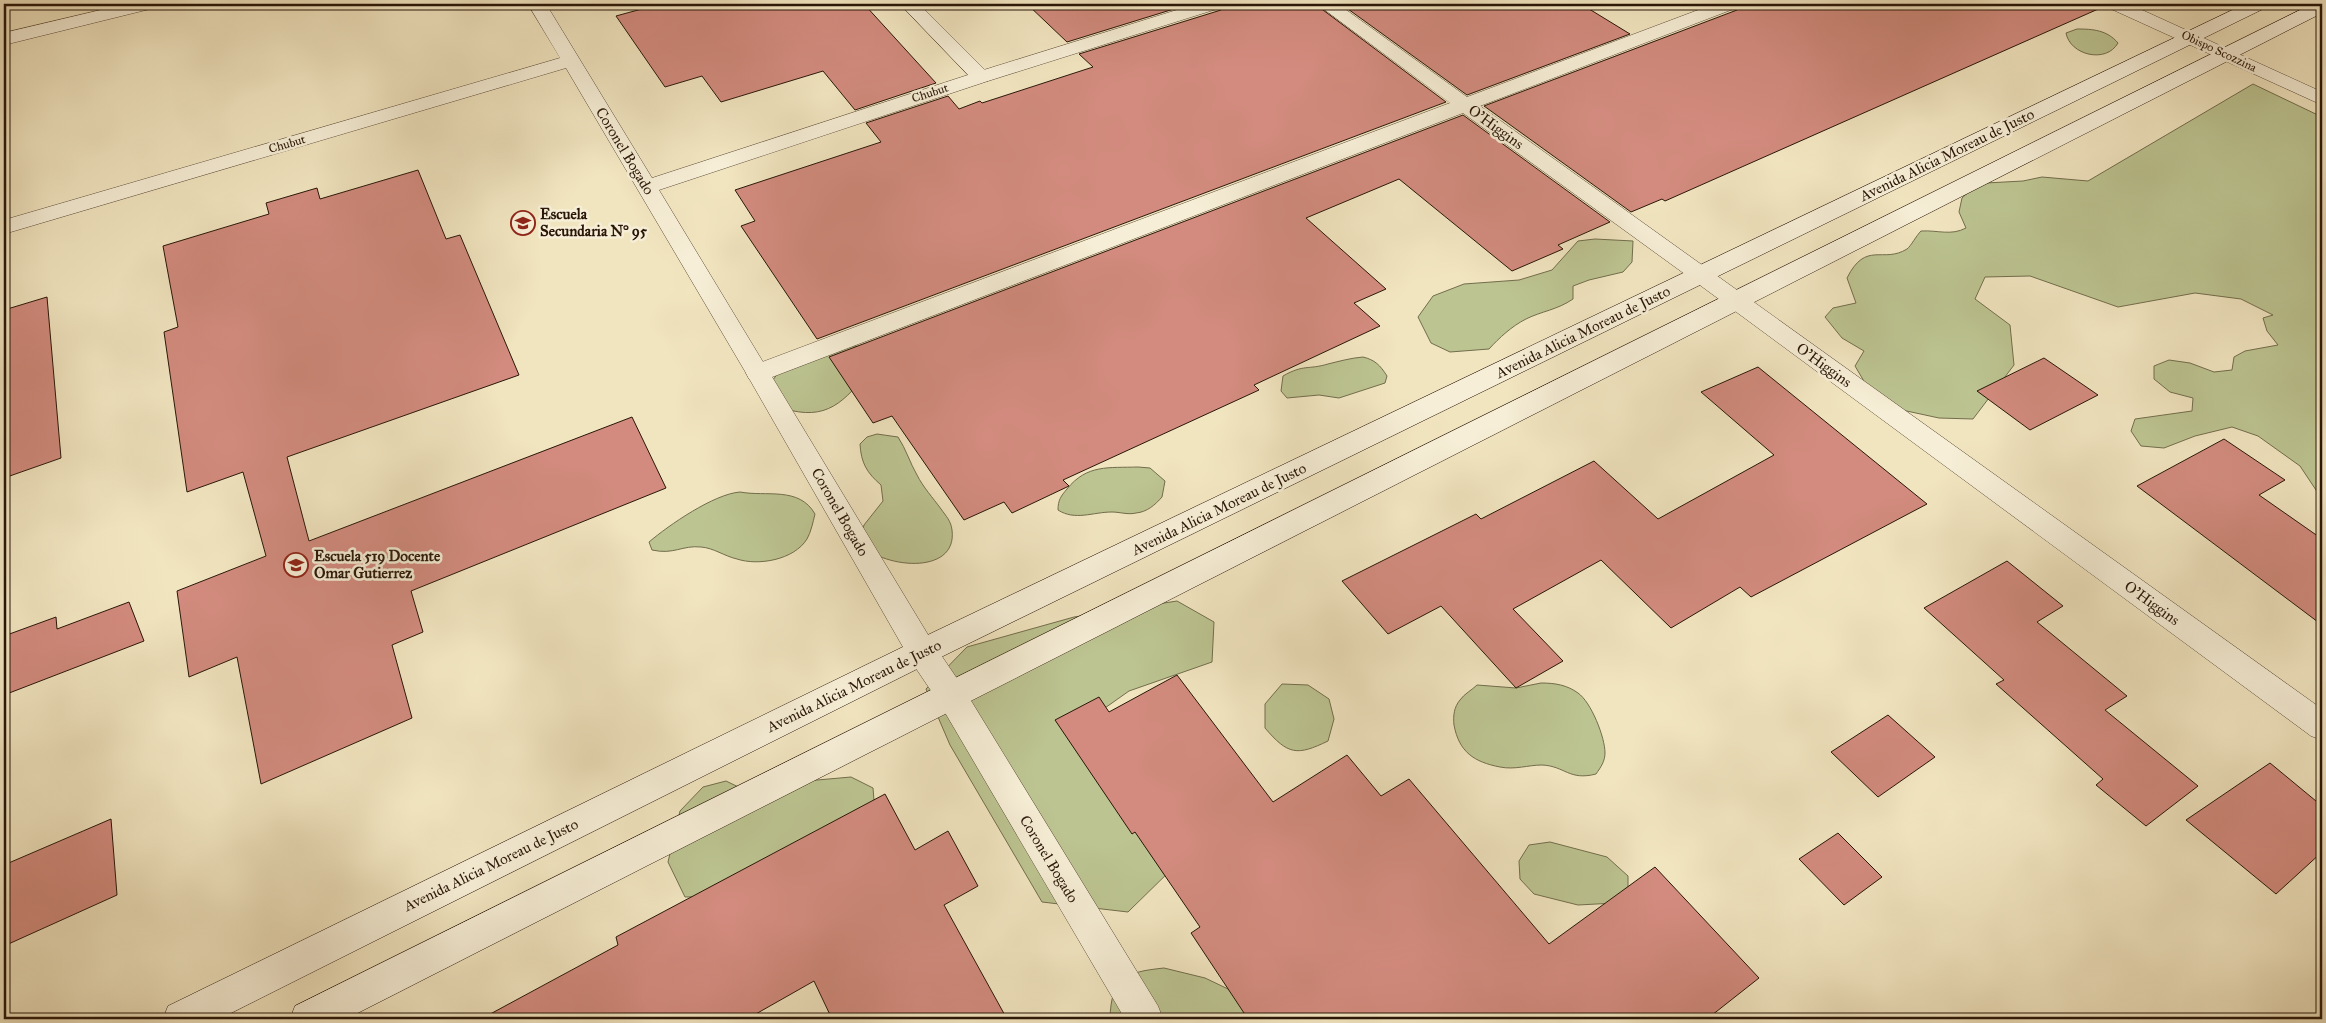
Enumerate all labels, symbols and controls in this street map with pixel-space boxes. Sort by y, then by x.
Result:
street label: Obispo Scozzina [2179,27,2260,75]
street label: Chubut [910,80,951,105]
street label: O'Higgins [1465,101,1527,153]
street label: Coronel Bogado [592,104,658,198]
street label: Avenida Alicia Moreau de Justo [1856,105,2038,206]
street label: Chubut [267,132,308,156]
place label: Escuela Secundaria N° 95 [540,205,647,241]
school or university icon: Escuela Secundaria N° 95 [510,210,536,236]
street label: Avenida Alicia Moreau de Justo [1492,282,1674,383]
street label: O'Higgins [1793,339,1855,391]
street label: Avenida Alicia Moreau de Justo [1128,459,1310,560]
street label: Coronel Bogado [807,465,873,560]
place label: Escuela 519 Docente Omar Gutierrez [314,547,441,582]
school or university icon: Escuela 519 Docente Omar Gutierrez [283,552,309,578]
street label: O'Higgins [2121,577,2183,629]
street label: Avenida Alicia Moreau de Justo [763,636,945,737]
street label: Coronel Bogado [1016,812,1082,906]
street label: Avenida Alicia Moreau de Justo [400,815,582,916]

